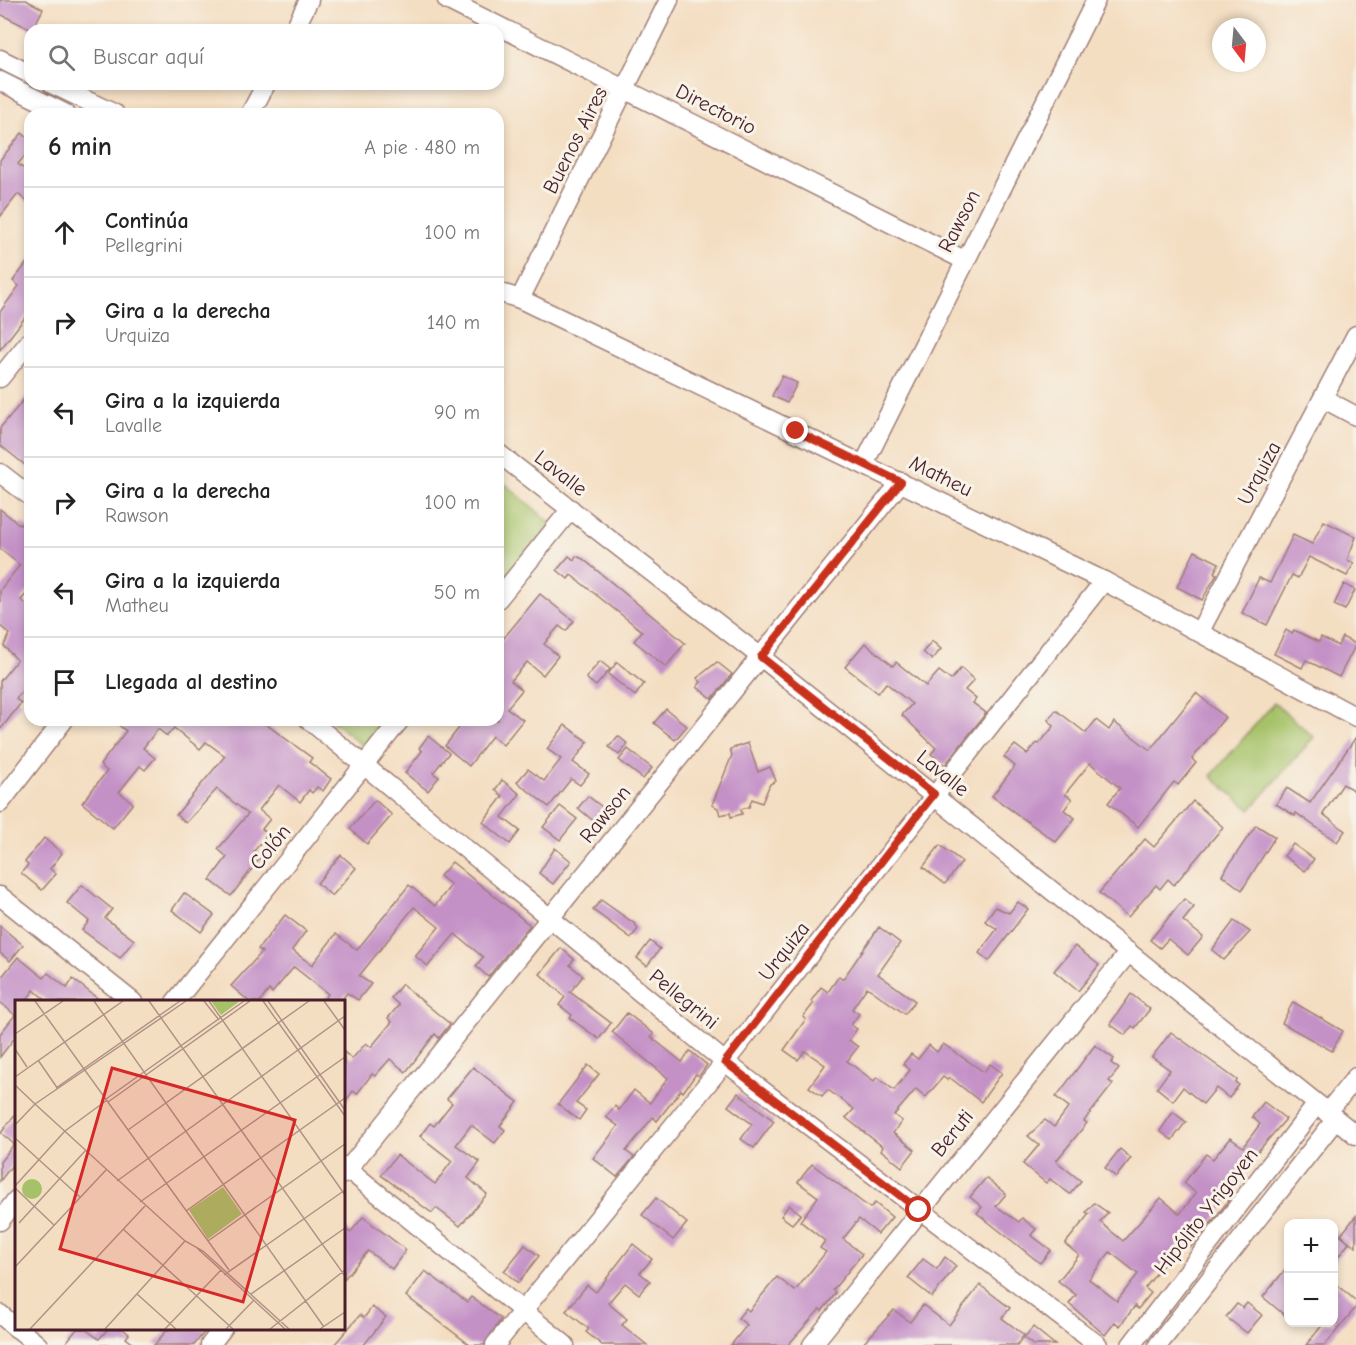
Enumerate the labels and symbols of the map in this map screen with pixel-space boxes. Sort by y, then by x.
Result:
north arrow [1212,18,1266,72]
street label: Directorio [672,78,760,140]
street label: Buenos Aires [538,83,612,197]
street label: Rawson [933,186,985,256]
route end [782,417,808,443]
street label: Urquiza [1232,437,1286,509]
street label: Lavalle [530,445,592,501]
street label: Matheu [906,451,976,501]
street label: Lavalle [912,745,974,801]
street label: Rawson [575,780,635,848]
street label: Colón [245,820,295,874]
street label: Urquiza [754,917,814,985]
street label: Pellegrini [645,964,723,1034]
inset map [15,1000,345,1330]
street label: Beruti [926,1105,978,1161]
street label: Hipólito Yrigoyen [1149,1143,1263,1279]
route start [905,1196,931,1222]

